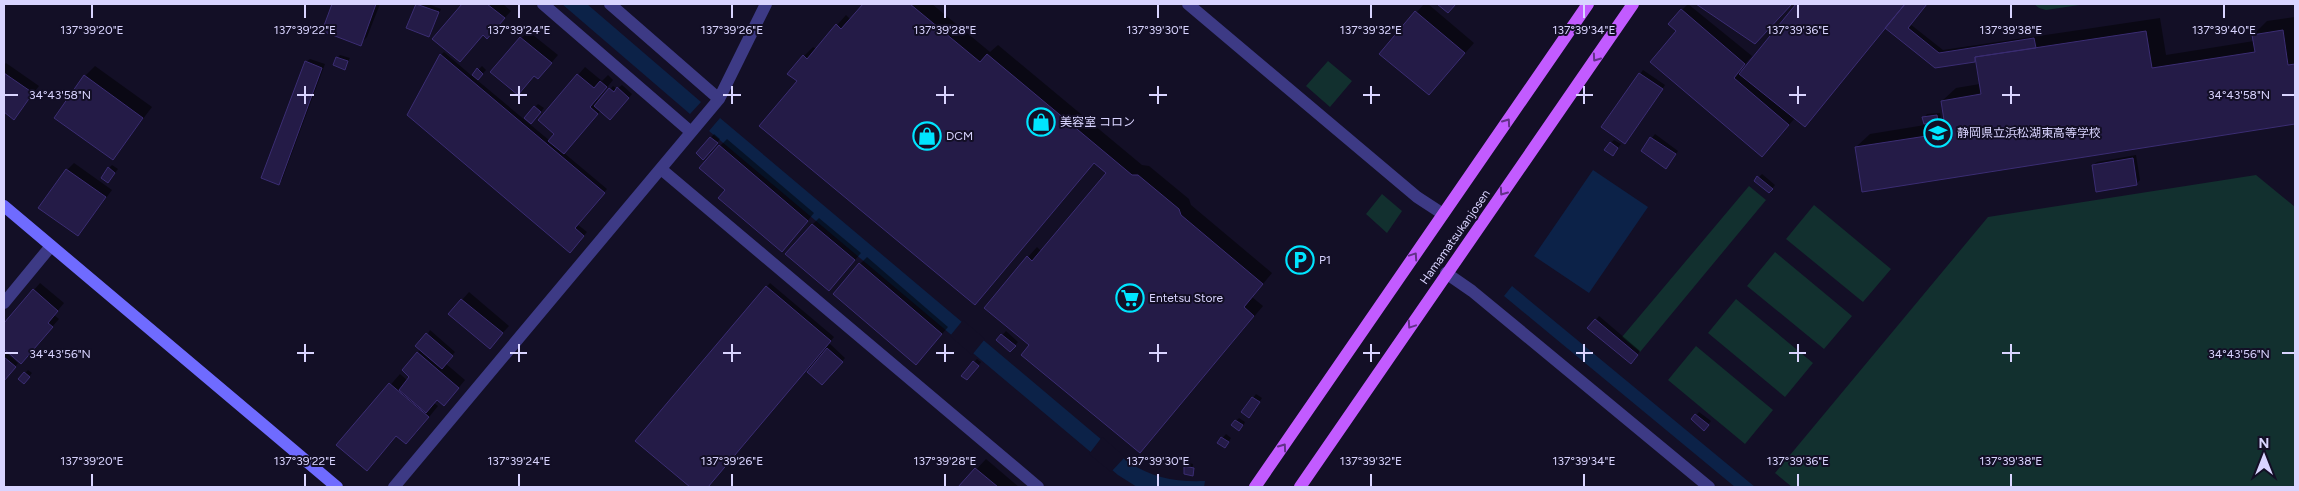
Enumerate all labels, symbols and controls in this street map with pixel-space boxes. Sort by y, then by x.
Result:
text: 137°39'20"E [60,23,124,37]
text: 137°39'22"E [274,23,336,37]
text: 137°39'24"E [487,23,551,37]
text: 137°39'26"E [701,23,763,37]
text: 137°39'28"E [913,23,977,37]
text: 137°39'30"E [1126,23,1190,37]
text: 137°39'32"E [1340,23,1402,37]
text: 137°39'34"E [1552,23,1616,37]
text: 137°39'36"E [1767,23,1829,37]
text: 137°39'38"E [1980,23,2042,37]
text: 137°39'40"E [2192,23,2256,37]
one-way arrow [1593,52,1602,62]
text: 34°43'58"N [29,88,91,102]
text: 34°43'58"N [2208,88,2270,102]
shop icon: 美容室 コロン [1026,107,1056,137]
place label: 美容室 コロン [1060,115,1135,129]
one-way arrow [1501,118,1510,128]
school or university icon: 静岡県立浜松湖東高等学校 [1923,118,1953,148]
shop icon: DCM [912,121,942,151]
place label: 静岡県立浜松湖東高等学校 [1957,126,2101,140]
place label: DCM [946,129,973,143]
one-way arrow [1500,186,1509,195]
street label: Hamamatsukanjosen [1417,187,1493,287]
parking icon: P1 [1285,245,1315,275]
one-way arrow [1408,252,1418,261]
place label: P1 [1319,253,1331,267]
supermarket icon: Entetsu Store [1115,283,1145,313]
place label: Entetsu Store [1149,291,1224,305]
one-way arrow [1407,320,1417,329]
text: 34°43'56"N [29,347,91,361]
text: 34°43'56"N [2208,347,2270,361]
north arrow [2239,431,2289,481]
text: N [2259,435,2269,452]
one-way arrow [1277,443,1286,453]
text: 137°39'20"E [60,454,124,468]
text: 137°39'22"E [274,454,336,468]
text: 137°39'24"E [487,454,551,468]
text: 137°39'26"E [701,454,763,468]
text: 137°39'28"E [913,454,977,468]
text: 137°39'30"E [1126,454,1190,468]
text: 137°39'32"E [1340,454,1402,468]
text: 137°39'34"E [1552,454,1616,468]
text: 137°39'36"E [1767,454,1829,468]
text: 137°39'38"E [1980,454,2042,468]

